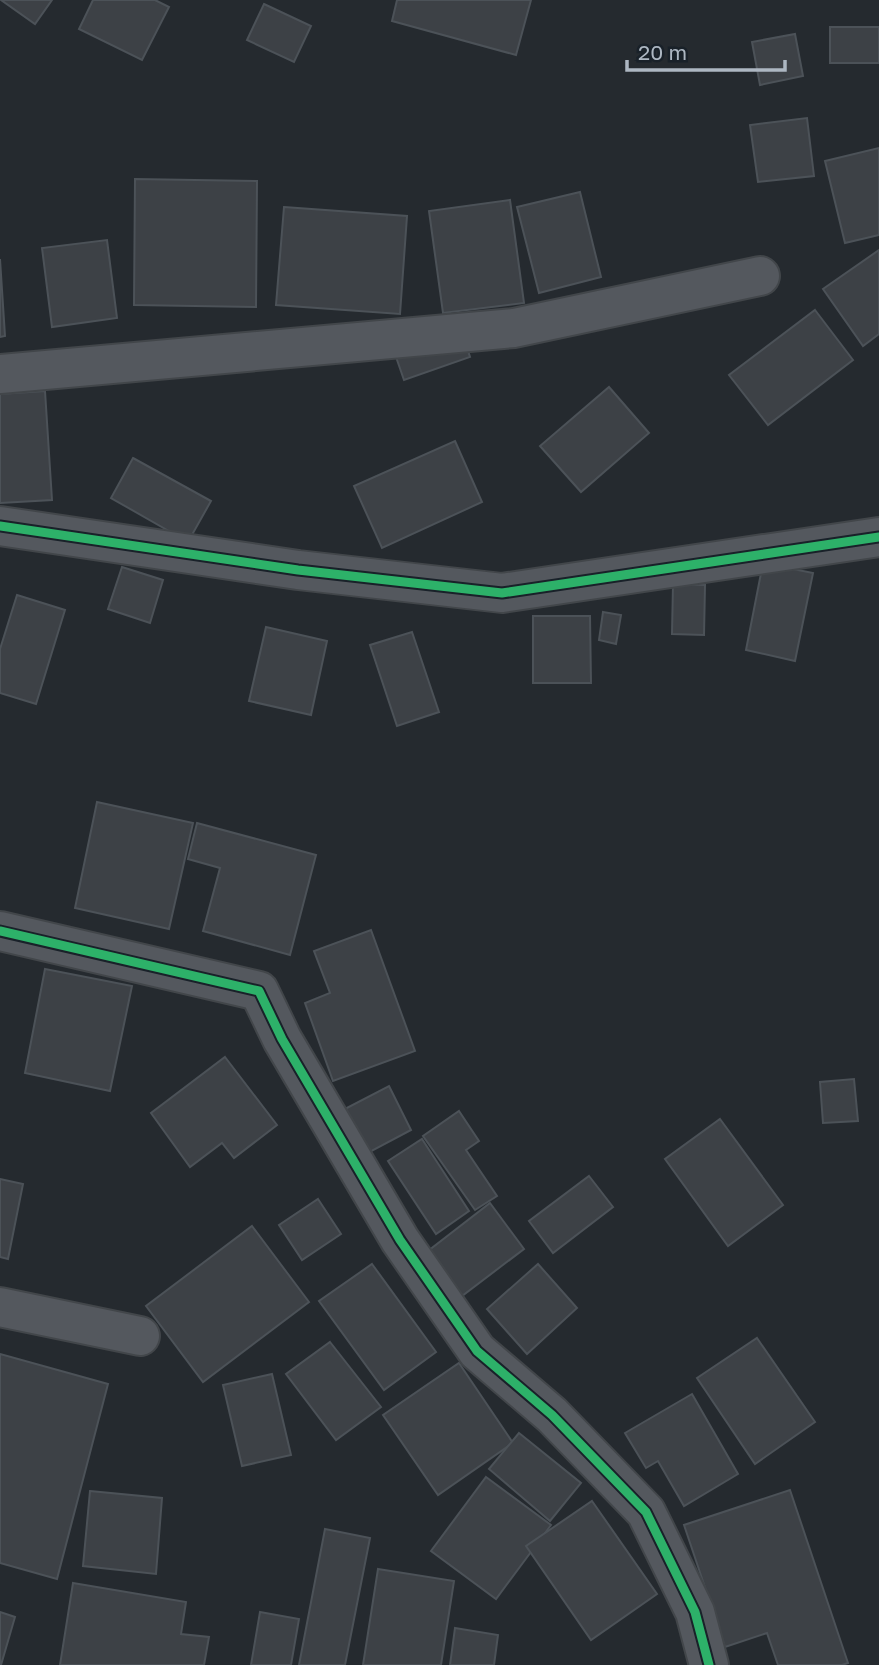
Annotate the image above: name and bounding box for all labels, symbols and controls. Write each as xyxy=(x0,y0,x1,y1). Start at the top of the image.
scale bar xyxy=(627,28,784,72)
text: 20 m xyxy=(638,39,687,65)

